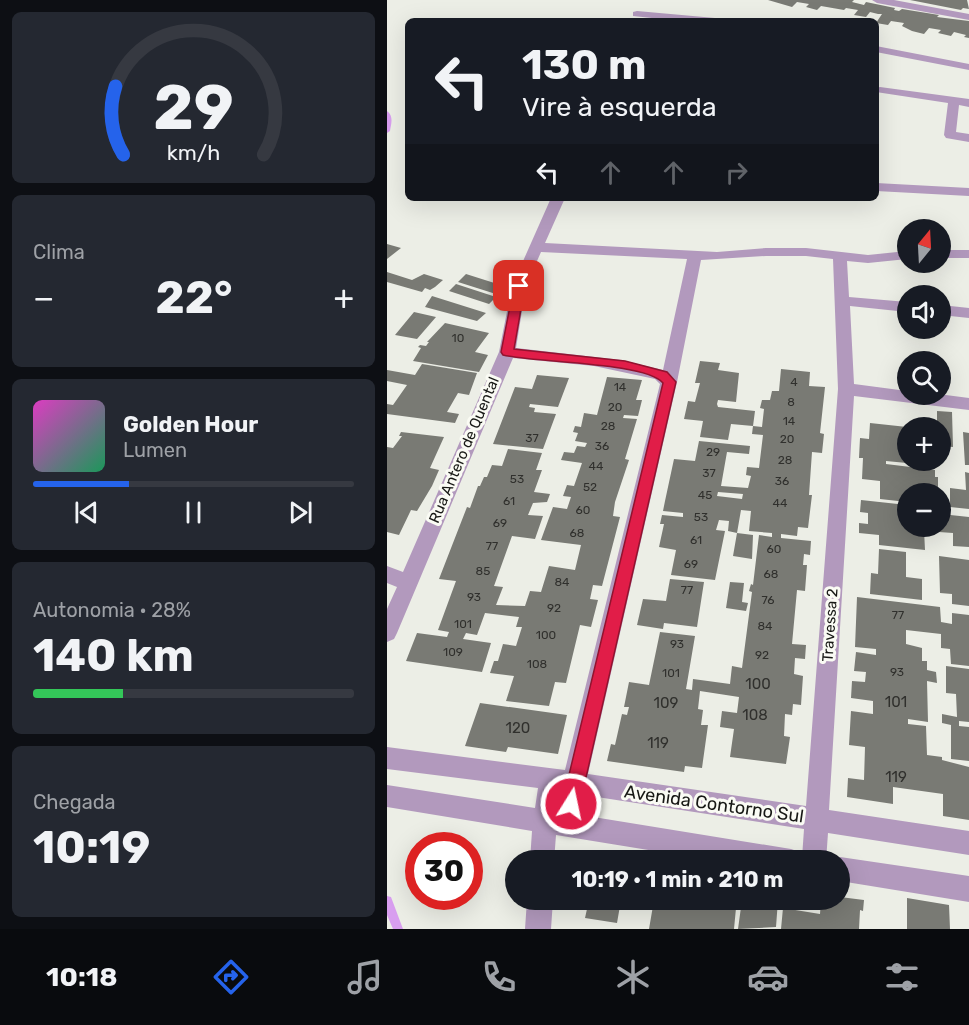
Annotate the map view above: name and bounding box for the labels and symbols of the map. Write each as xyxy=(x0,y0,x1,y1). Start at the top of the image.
north arrow xyxy=(897,219,951,273)
pin xyxy=(493,260,544,311)
house number: 10 xyxy=(452,331,464,345)
street label: Rua Antero de Quental xyxy=(425,374,503,526)
house number: 4 xyxy=(790,375,798,389)
house number: 14 xyxy=(614,380,627,394)
house number: 8 xyxy=(787,395,795,409)
house number: 20 xyxy=(608,400,622,414)
house number: 14 xyxy=(783,414,796,428)
house number: 28 xyxy=(601,419,615,433)
house number: 37 xyxy=(525,431,539,445)
house number: 20 xyxy=(780,432,794,446)
house number: 36 xyxy=(595,439,609,453)
house number: 29 xyxy=(706,445,720,459)
house number: 28 xyxy=(778,453,792,467)
house number: 44 xyxy=(589,459,604,473)
house number: 37 xyxy=(702,466,716,480)
house number: 53 xyxy=(510,472,524,486)
house number: 36 xyxy=(775,474,789,488)
house number: 52 xyxy=(583,480,597,494)
house number: 45 xyxy=(698,488,712,502)
house number: 61 xyxy=(503,494,515,508)
house number: 44 xyxy=(773,496,788,510)
house number: 60 xyxy=(576,503,590,517)
house number: 53 xyxy=(694,510,708,524)
house number: 69 xyxy=(493,516,507,530)
house number: 68 xyxy=(570,526,584,540)
house number: 61 xyxy=(690,533,702,547)
house number: 77 xyxy=(486,539,498,553)
house number: 60 xyxy=(767,542,781,556)
house number: 69 xyxy=(684,557,698,571)
house number: 85 xyxy=(476,564,490,578)
house number: 68 xyxy=(764,567,778,581)
house number: 84 xyxy=(554,575,570,589)
house number: 77 xyxy=(681,583,693,597)
street label: Travessa 2 xyxy=(818,587,842,662)
house number: 93 xyxy=(467,590,481,604)
house number: 76 xyxy=(761,593,775,607)
house number: 92 xyxy=(547,601,561,615)
house number: 77 xyxy=(892,608,904,622)
house number: 101 xyxy=(454,617,472,631)
house number: 84 xyxy=(757,619,773,633)
house number: 100 xyxy=(536,628,556,642)
house number: 93 xyxy=(670,637,684,651)
house number: 109 xyxy=(443,645,463,659)
house number: 92 xyxy=(755,648,769,662)
house number: 108 xyxy=(527,657,547,671)
house number: 93 xyxy=(890,665,904,679)
house number: 101 xyxy=(662,666,680,680)
house number: 100 xyxy=(745,675,771,693)
house number: 101 xyxy=(885,693,907,711)
house number: 109 xyxy=(654,694,679,712)
house number: 108 xyxy=(742,706,768,724)
house number: 120 xyxy=(506,719,530,737)
house number: 119 xyxy=(647,734,669,752)
house number: 119 xyxy=(885,768,907,786)
position arrow xyxy=(539,772,603,836)
street label: Avenida Contorno Sul xyxy=(623,781,805,827)
speed limit sign: 30 xyxy=(405,832,483,910)

